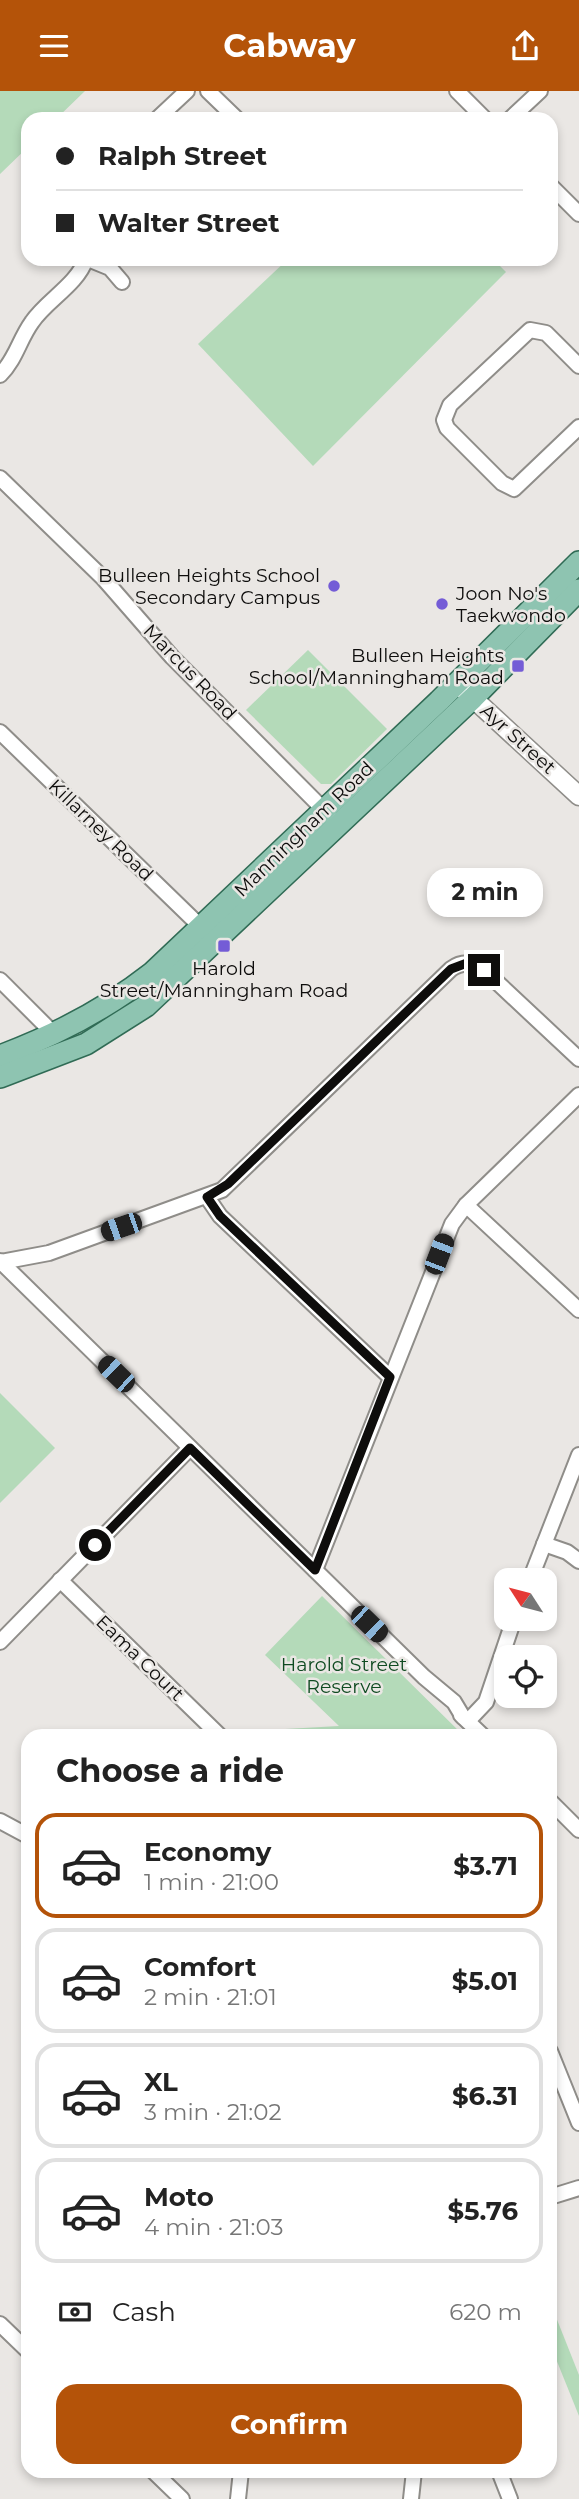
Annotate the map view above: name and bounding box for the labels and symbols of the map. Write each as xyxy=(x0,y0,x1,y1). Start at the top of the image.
place label: Bulleen Heights School Secondary Campus xyxy=(98,564,320,609)
marker: Bulleen Heights School Secondary Campus xyxy=(326,578,342,594)
place label: Joon No's Taekwondo xyxy=(455,582,566,627)
marker: Joon No's Taekwondo xyxy=(434,596,450,612)
street label: Marcus Road xyxy=(139,619,241,725)
place label: Bulleen Heights School/Manningham Road xyxy=(249,644,504,689)
marker: Bulleen Heights School/Manningham Road xyxy=(510,658,526,674)
street label: Ayr Street xyxy=(476,699,561,779)
street label: Manningham Road xyxy=(230,757,378,901)
street label: Killarney Road xyxy=(44,774,158,886)
callout: 2 min xyxy=(426,869,542,917)
marker: Harold Street/Manningham Road xyxy=(216,938,232,954)
route end xyxy=(468,954,500,986)
place label: Harold Street/Manningham Road xyxy=(100,957,348,1002)
car xyxy=(98,1210,145,1244)
car xyxy=(422,1231,457,1277)
car xyxy=(94,1352,139,1396)
route start xyxy=(79,1529,111,1561)
north arrow xyxy=(494,1568,556,1631)
car xyxy=(347,1602,392,1646)
street label: Eama Court xyxy=(91,1610,189,1706)
park label: Harold Street Reserve xyxy=(281,1653,407,1698)

